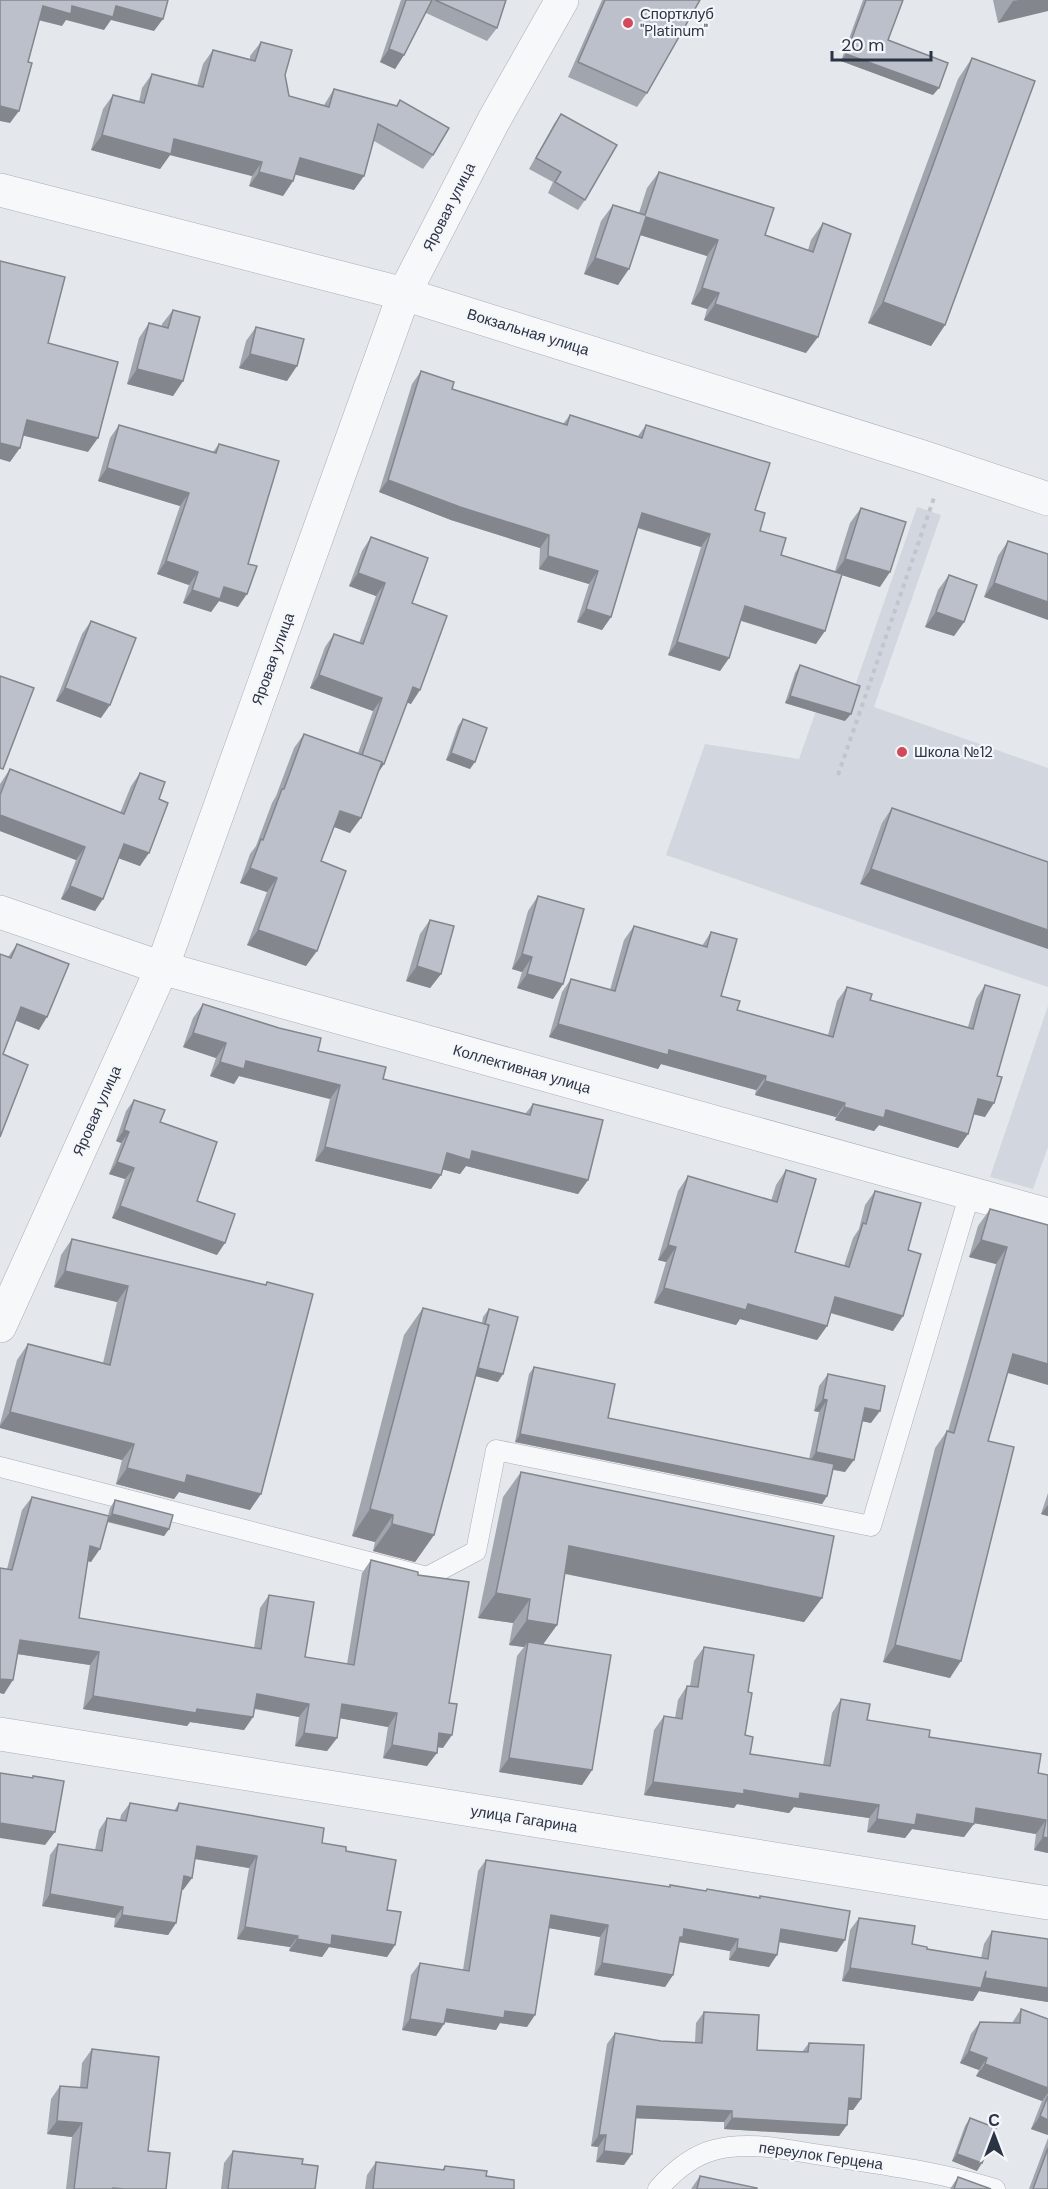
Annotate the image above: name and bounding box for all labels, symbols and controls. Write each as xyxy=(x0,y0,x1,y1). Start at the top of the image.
place label: Спортклуб "Platinum" xyxy=(640,4,714,41)
marker: Спортклуб "Platinum" xyxy=(621,16,635,30)
scale bar xyxy=(832,24,931,62)
text: 20 m xyxy=(841,33,884,57)
street label: Яровая улица xyxy=(418,159,480,255)
street label: Вокзальная улица xyxy=(464,304,592,360)
street label: Яровая улица xyxy=(247,609,299,708)
place label: Школа №12 xyxy=(914,742,993,762)
marker: Школа №12 xyxy=(895,745,909,759)
street label: Коллективная улица xyxy=(451,1040,594,1098)
street label: Яровая улица xyxy=(68,1062,126,1159)
street label: улица Гагарина xyxy=(469,1801,579,1837)
north arrow xyxy=(964,2105,1024,2165)
text: С xyxy=(988,2110,1000,2131)
street label: переулок Герцена xyxy=(758,2137,885,2175)

